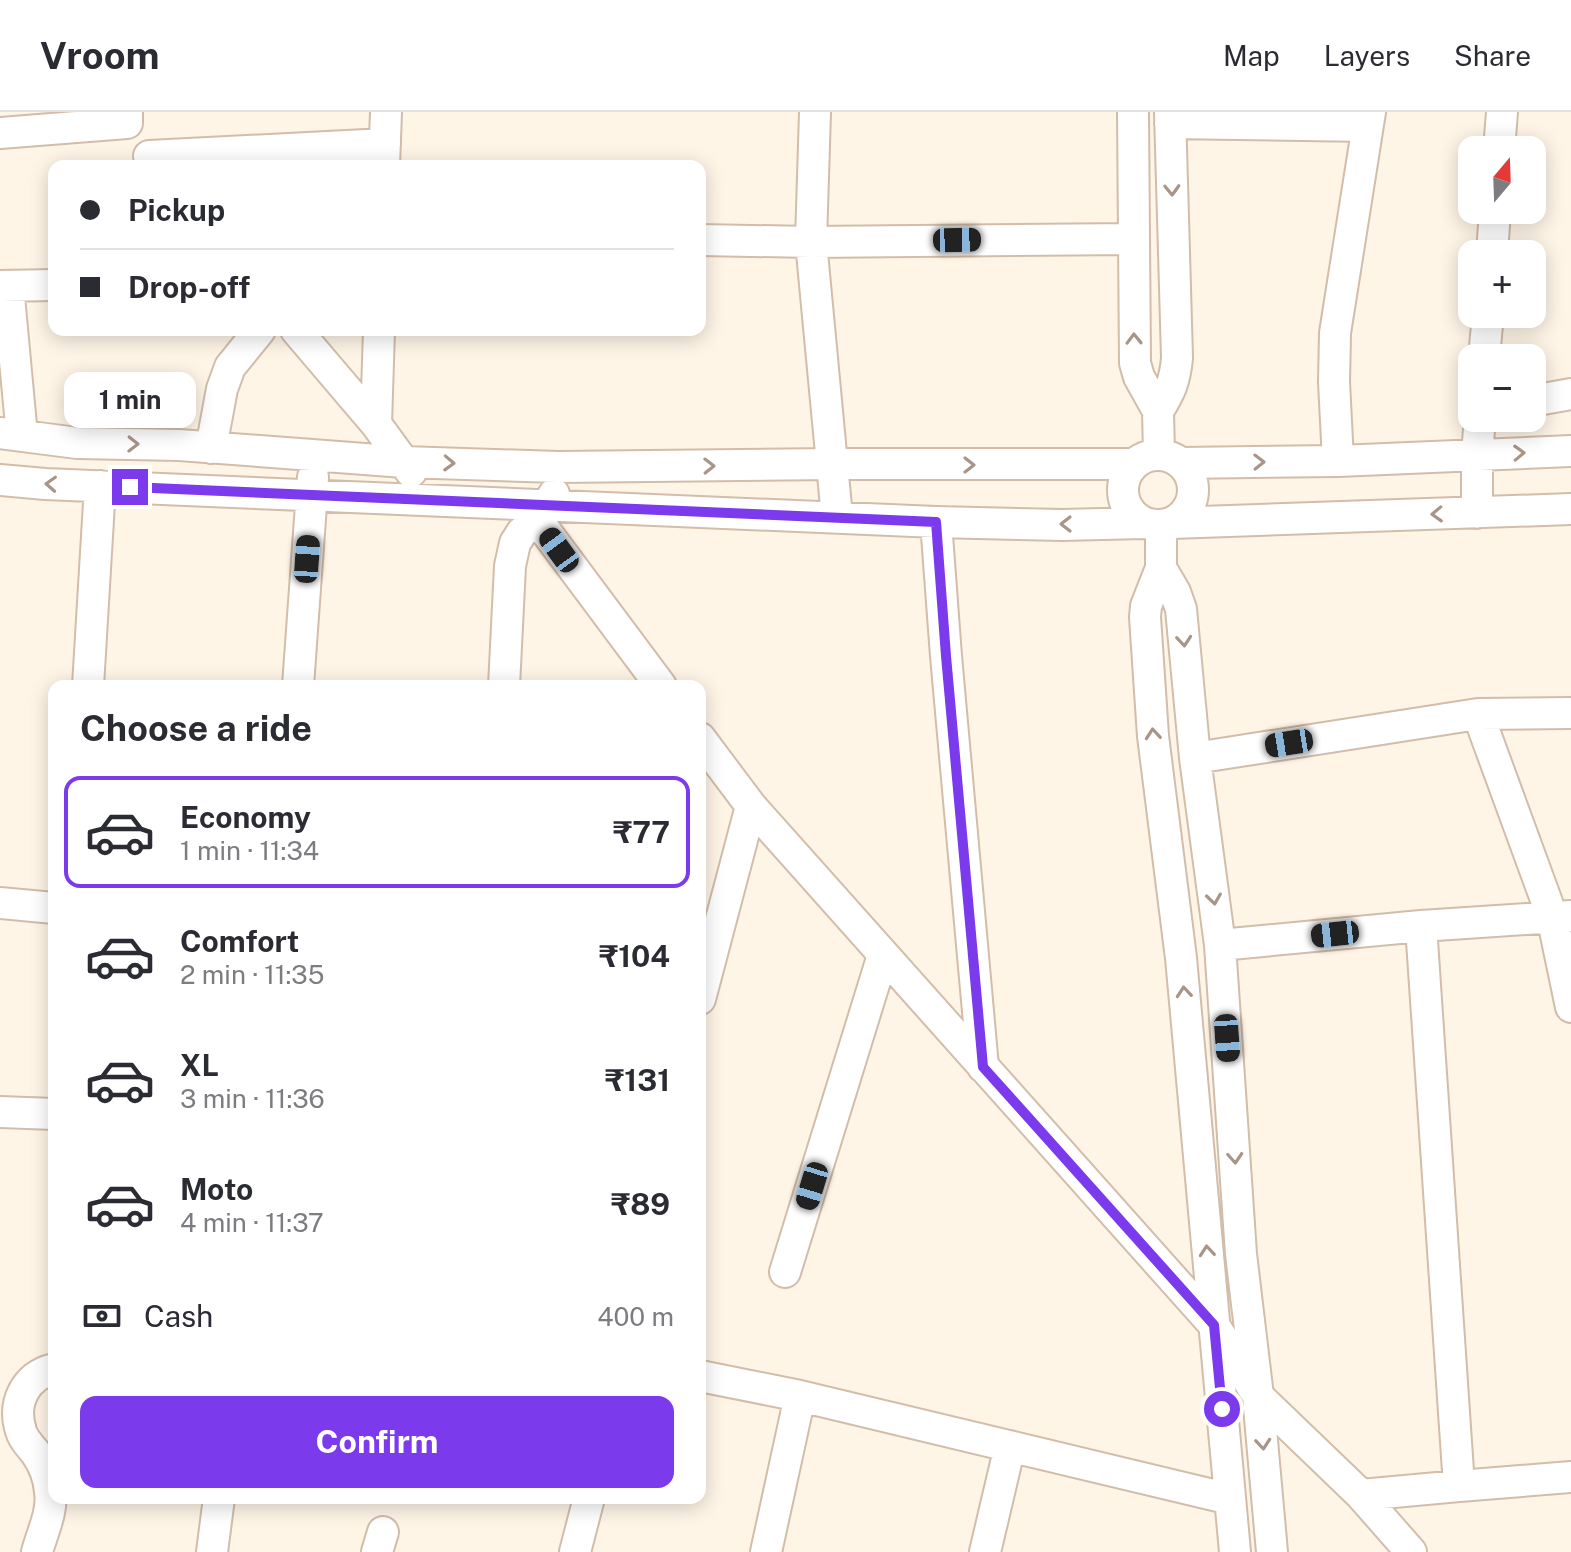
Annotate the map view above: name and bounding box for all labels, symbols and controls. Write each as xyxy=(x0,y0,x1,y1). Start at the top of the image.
text: Vroom xyxy=(40,33,160,78)
text: Map xyxy=(1223,39,1280,72)
text: Layers xyxy=(1324,39,1410,72)
text: Share xyxy=(1454,39,1531,72)
north arrow xyxy=(1458,136,1546,224)
map controls xyxy=(1458,136,1546,432)
one-way arrow xyxy=(1164,184,1181,197)
text: Pickup xyxy=(128,192,225,228)
car xyxy=(933,228,981,252)
button: + xyxy=(1458,240,1546,328)
text: Drop-off xyxy=(128,269,250,305)
one-way arrow xyxy=(1125,332,1142,345)
button: − xyxy=(1458,344,1546,432)
callout: 1 min xyxy=(64,371,196,427)
text: 1 min xyxy=(99,384,161,415)
one-way arrow xyxy=(127,435,140,453)
one-way arrow xyxy=(1513,444,1526,461)
one-way arrow xyxy=(1253,453,1266,471)
one-way arrow xyxy=(443,455,456,472)
one-way arrow xyxy=(963,456,976,474)
one-way arrow xyxy=(703,457,716,474)
route end xyxy=(112,469,148,505)
one-way arrow xyxy=(44,476,57,493)
one-way arrow xyxy=(1430,506,1443,523)
one-way arrow xyxy=(1059,515,1072,533)
car xyxy=(535,524,583,576)
car xyxy=(293,534,321,584)
one-way arrow xyxy=(1175,634,1192,647)
text: Choose a ride xyxy=(80,707,312,749)
one-way arrow xyxy=(1145,727,1162,740)
car xyxy=(1263,727,1315,759)
icon: car xyxy=(84,796,156,868)
text: Economy xyxy=(180,799,311,835)
text: ₹77 xyxy=(613,814,670,850)
text: 1 min · 11:34 xyxy=(180,835,319,866)
one-way arrow xyxy=(1205,892,1222,906)
icon: car xyxy=(84,920,156,992)
car xyxy=(1310,920,1360,948)
text: Comfort xyxy=(180,923,299,959)
text: ₹104 xyxy=(599,938,670,974)
text: 2 min · 11:35 xyxy=(180,959,324,990)
one-way arrow xyxy=(1176,985,1193,998)
car xyxy=(1213,1013,1241,1063)
icon: car xyxy=(84,1044,156,1116)
text: XL xyxy=(180,1047,219,1083)
text: ₹131 xyxy=(605,1062,670,1098)
text: 3 min · 11:36 xyxy=(180,1083,325,1114)
one-way arrow xyxy=(1226,1152,1243,1165)
car xyxy=(794,1160,830,1212)
icon: car xyxy=(84,1168,156,1240)
text: Moto xyxy=(180,1171,253,1207)
text: ₹89 xyxy=(611,1186,670,1222)
text: 4 min · 11:37 xyxy=(180,1207,324,1238)
one-way arrow xyxy=(1199,1244,1216,1257)
icon: cash xyxy=(80,1294,124,1338)
text: Cash xyxy=(144,1298,213,1334)
text: 400 m xyxy=(597,1301,674,1332)
route start xyxy=(1204,1391,1240,1427)
button: Confirm xyxy=(80,1396,674,1488)
one-way arrow xyxy=(1254,1438,1271,1451)

